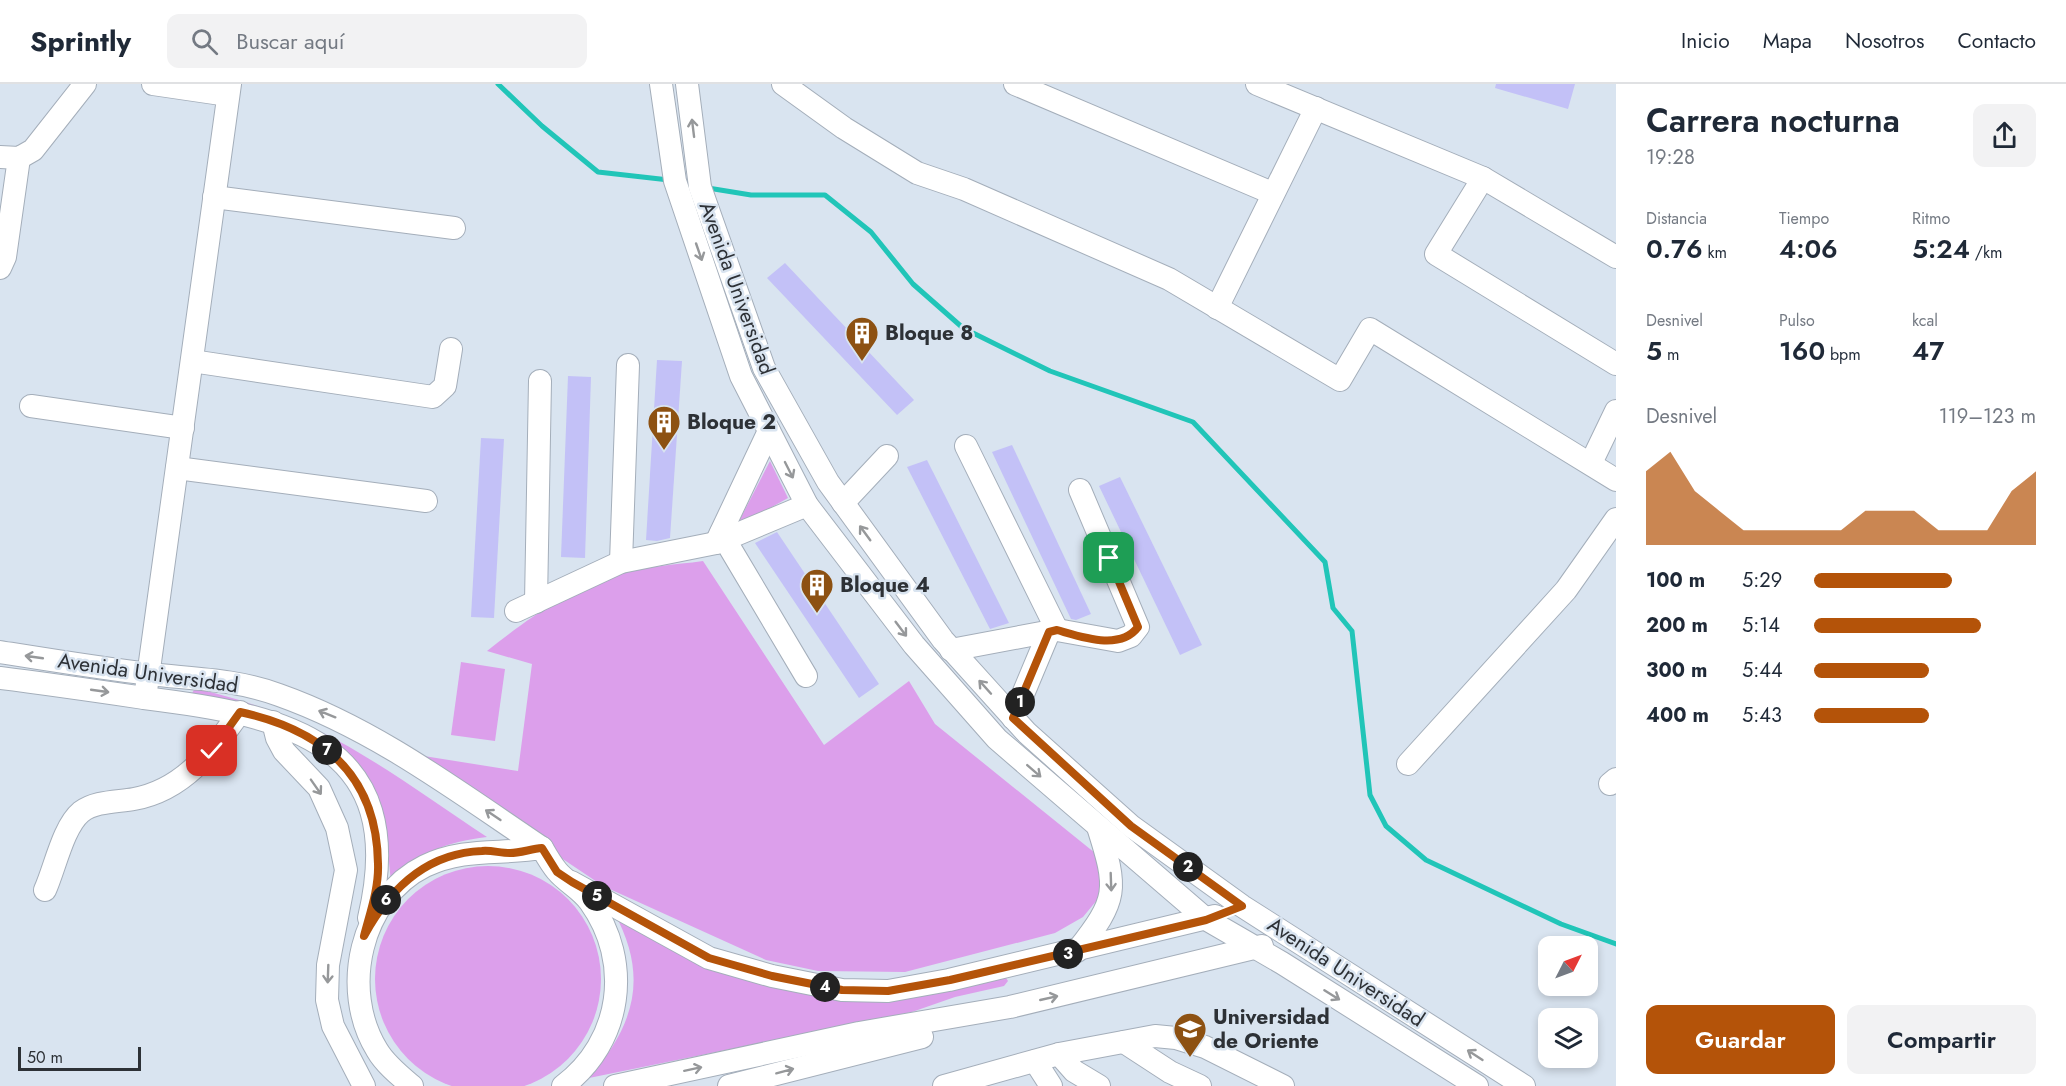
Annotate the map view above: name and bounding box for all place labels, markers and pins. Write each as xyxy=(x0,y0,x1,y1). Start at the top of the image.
building icon: Bloque 8 xyxy=(844,315,880,362)
place label: Bloque 8 xyxy=(885,318,974,348)
building icon: Bloque 2 xyxy=(646,404,682,451)
place label: Bloque 2 xyxy=(687,407,776,437)
pin xyxy=(1083,532,1134,583)
building icon: Bloque 4 xyxy=(799,567,835,614)
place label: Bloque 4 xyxy=(840,570,930,600)
pin: 1 xyxy=(1005,687,1035,717)
pin xyxy=(186,725,237,776)
pin: 7 xyxy=(312,735,342,765)
pin: 2 xyxy=(1173,852,1203,882)
pin: 5 xyxy=(582,881,612,911)
pin: 6 xyxy=(371,885,401,915)
pin: 3 xyxy=(1053,939,1083,969)
pin: 4 xyxy=(810,972,840,1002)
place label: Universidad de Oriente xyxy=(1213,1002,1330,1056)
school or university icon: Universidad de Oriente xyxy=(1172,1011,1208,1058)

